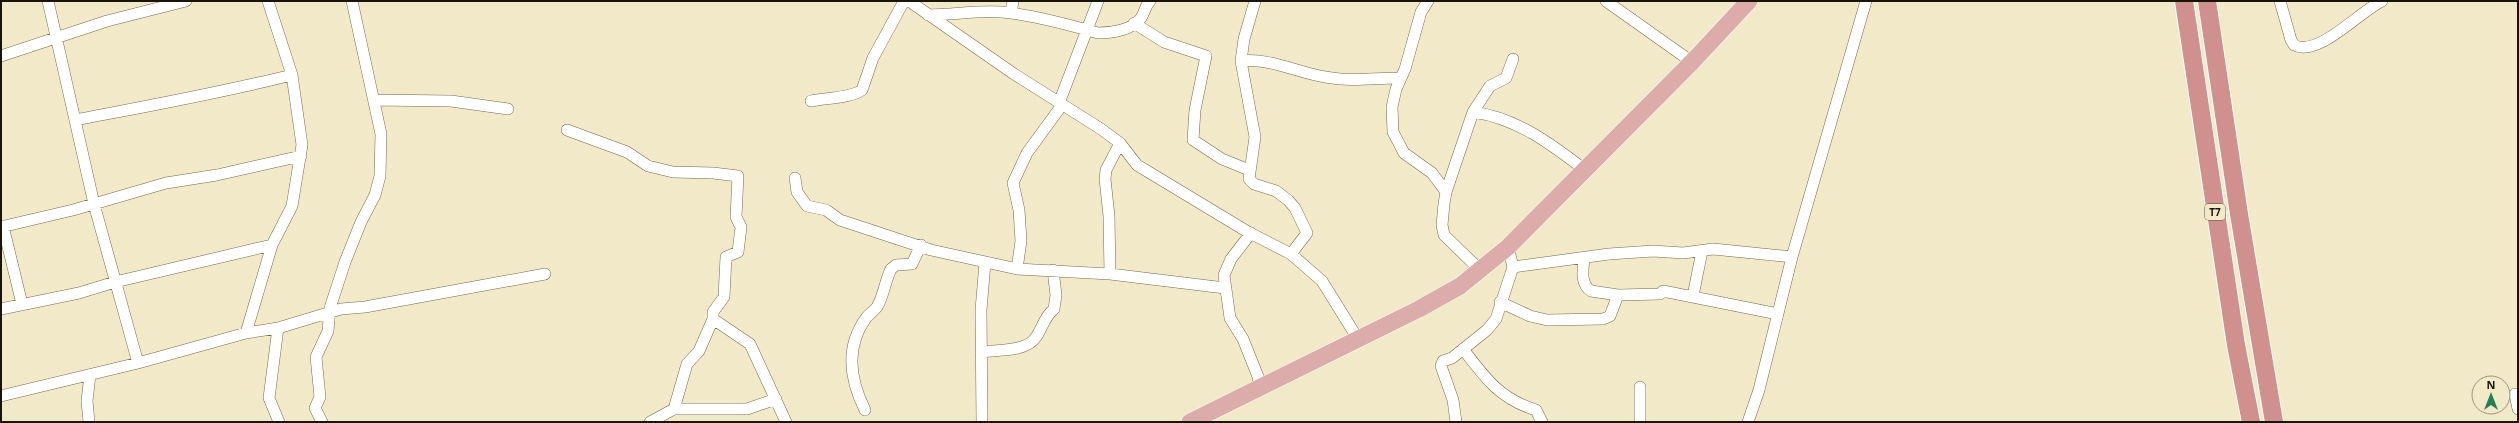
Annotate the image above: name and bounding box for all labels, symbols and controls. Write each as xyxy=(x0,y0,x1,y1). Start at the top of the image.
road number: T7 xyxy=(2205,204,2225,220)
north arrow xyxy=(2471,375,2511,415)
text: N xyxy=(2487,377,2495,392)

